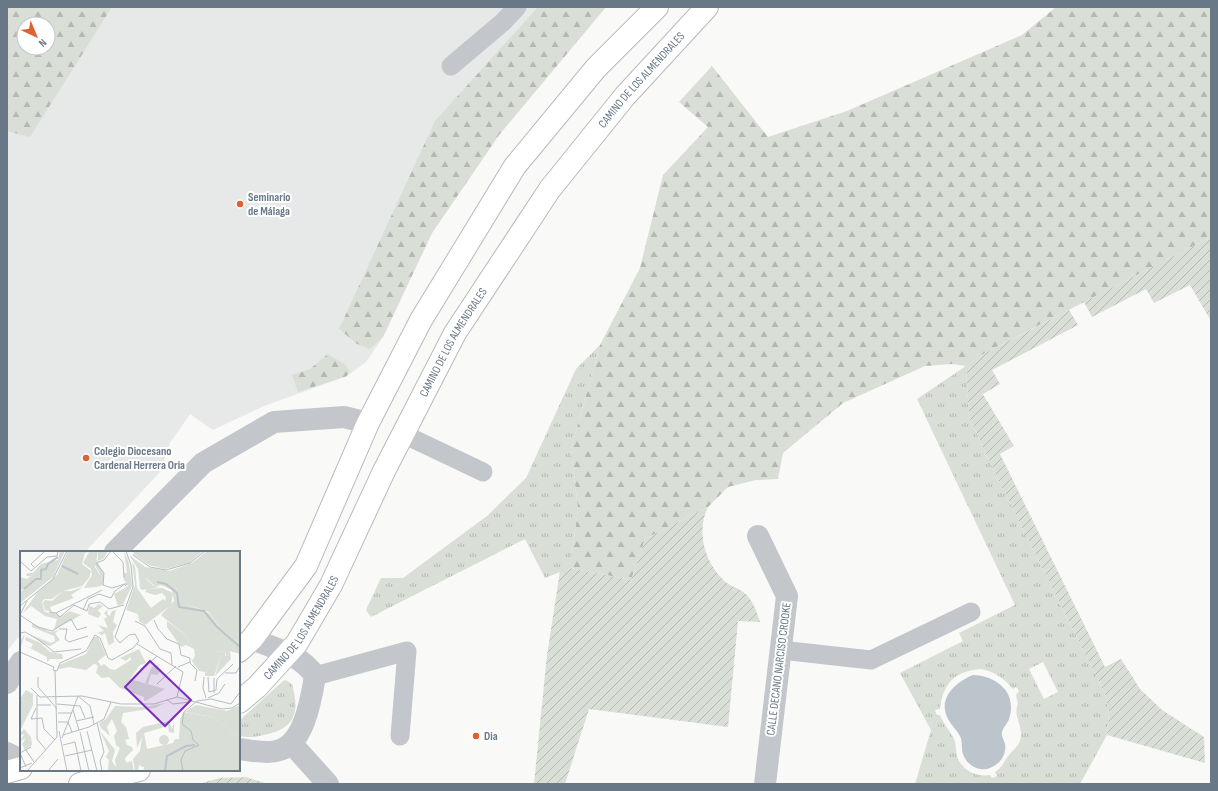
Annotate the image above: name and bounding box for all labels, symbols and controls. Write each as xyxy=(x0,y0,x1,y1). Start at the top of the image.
north arrow xyxy=(16,16,56,56)
street label: CAMINO DE LOS ALMENDRALES xyxy=(595,29,688,131)
text: N xyxy=(36,36,49,50)
place label: Seminario de Málaga xyxy=(248,190,291,219)
marker: Seminario de Málaga xyxy=(235,199,245,209)
street label: CAMINO DE LOS ALMENDRALES xyxy=(416,285,490,399)
place label: Colegio Diocesano Cardenal Herrera Oria xyxy=(94,444,185,473)
marker: Colegio Diocesano Cardenal Herrera Oria xyxy=(81,453,91,463)
inset map xyxy=(20,551,240,771)
street label: CAMINO DE LOS ALMENDRALES xyxy=(260,573,342,683)
street label: CALLE DECANO NARCISO CROOKE xyxy=(763,602,795,736)
place label: Dia xyxy=(484,729,498,744)
marker: Dia xyxy=(471,731,481,741)

